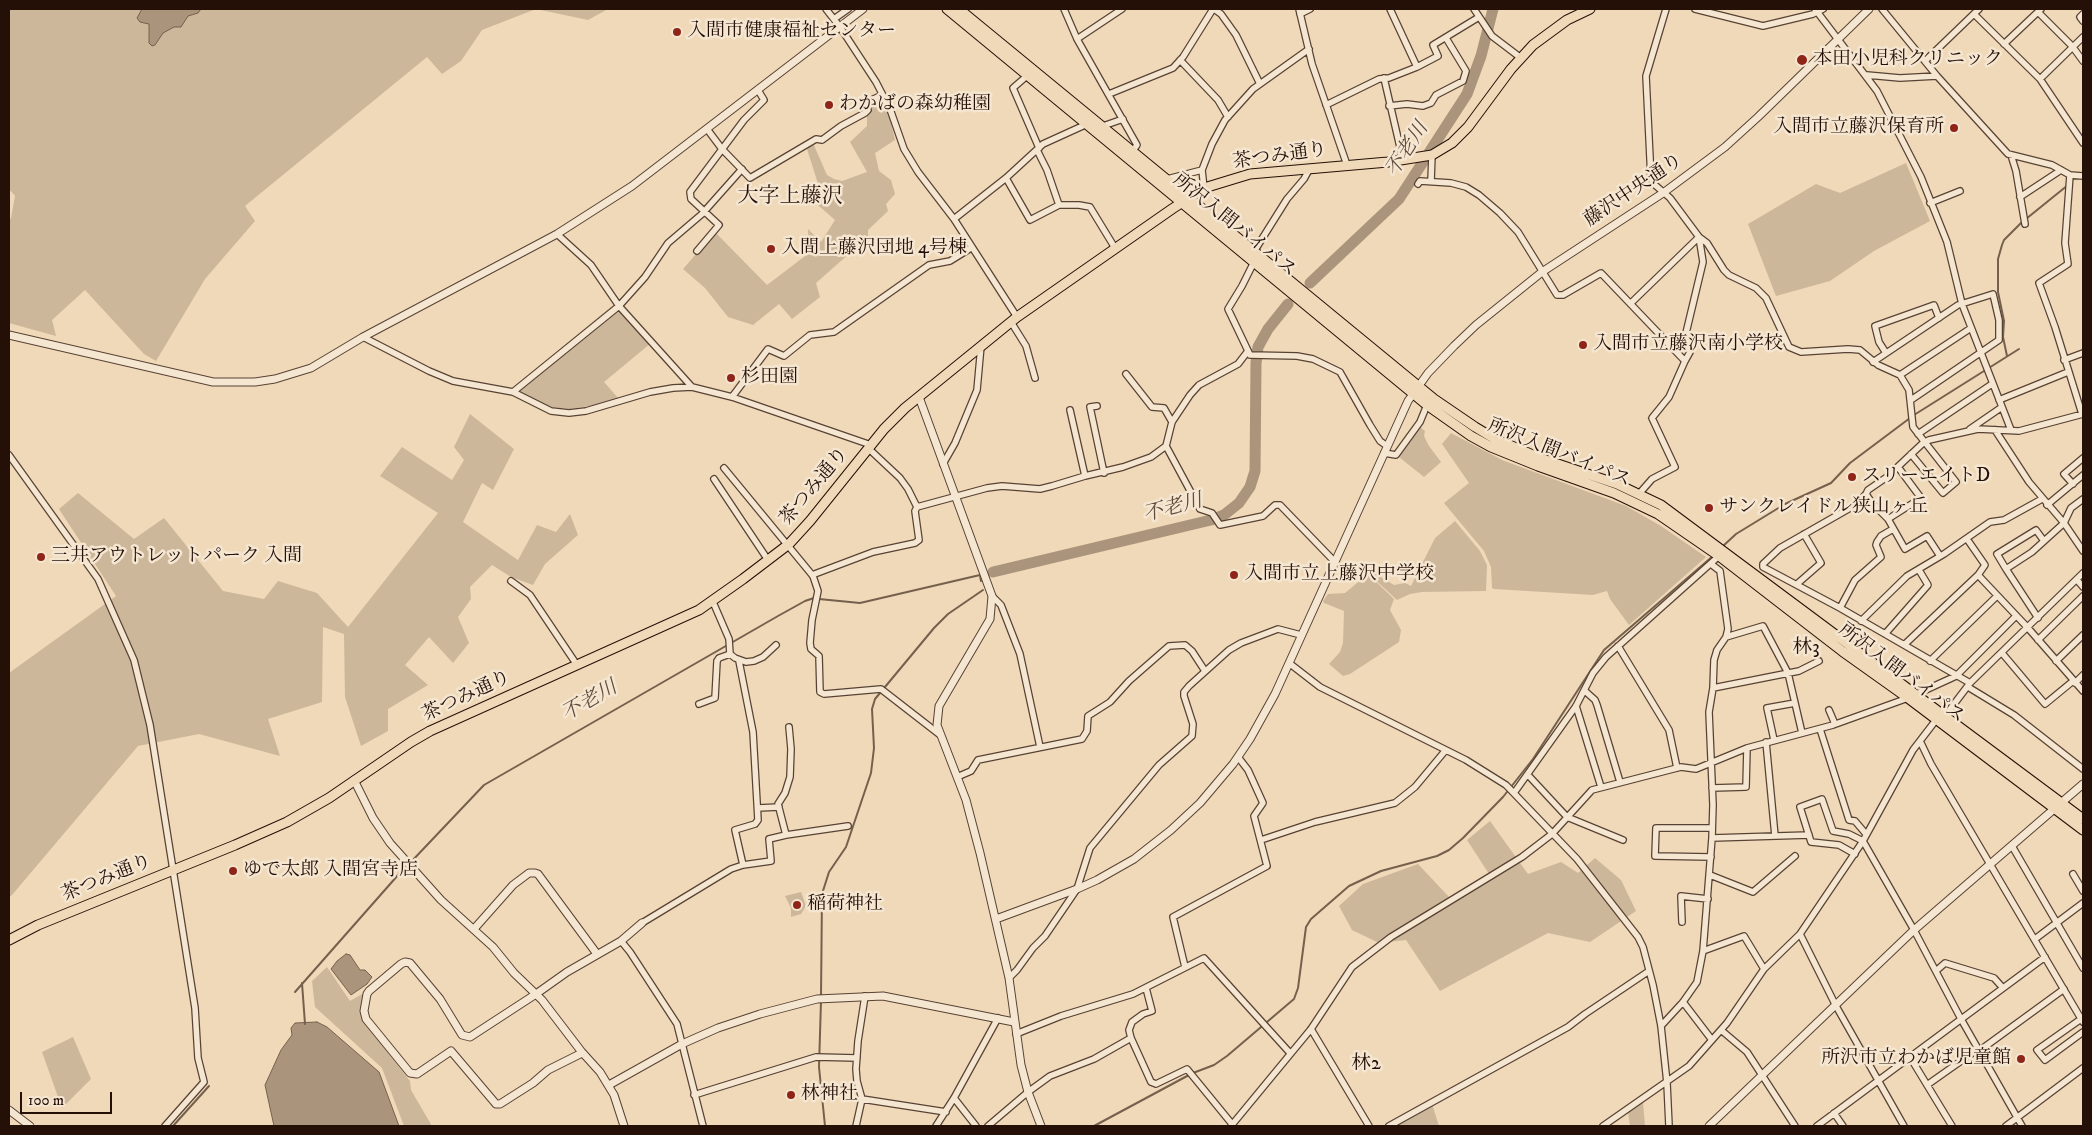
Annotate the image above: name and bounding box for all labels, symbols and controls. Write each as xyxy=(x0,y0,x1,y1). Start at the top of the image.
place label: 入間市健康福祉センター xyxy=(687,21,896,43)
marker: 入間市健康福祉センター xyxy=(671,26,683,38)
place label: 本田小児科クリニック xyxy=(1813,49,2003,71)
marker: 本田小児科クリニック xyxy=(1795,53,1809,67)
place label: わかばの森幼稚園 xyxy=(839,94,991,116)
marker: わかばの森幼稚園 xyxy=(823,99,835,111)
place label: 入間市立藤沢保育所 xyxy=(1773,117,1944,139)
water label: 不老川 xyxy=(1382,118,1434,182)
marker: 入間市立藤沢保育所 xyxy=(1948,122,1960,134)
street label: 茶つみ通り xyxy=(1231,139,1329,175)
street label: 藤沢中央通り xyxy=(1580,150,1688,232)
street label: 所沢入間バイパス xyxy=(1168,169,1300,283)
district label: 大字上藤沢 xyxy=(738,185,842,211)
place label: 入間上藤沢団地 4号棟 xyxy=(781,238,967,260)
marker: 入間上藤沢団地 4号棟 xyxy=(765,243,777,255)
place label: 入間市立藤沢南小学校 xyxy=(1593,334,1783,356)
marker: 入間市立藤沢南小学校 xyxy=(1577,339,1589,351)
place label: 杉田園 xyxy=(741,367,798,389)
marker: 杉田園 xyxy=(725,372,737,384)
street label: 所沢入間バイパス xyxy=(1484,415,1634,493)
street label: 茶つみ通り xyxy=(776,443,854,531)
place label: スリーエイトD xyxy=(1862,466,1990,488)
marker: スリーエイトD xyxy=(1846,471,1858,483)
water label: 不老川 xyxy=(1141,490,1205,528)
place label: サンクレイドル狭山ヶ丘 xyxy=(1719,497,1928,519)
marker: サンクレイドル狭山ヶ丘 xyxy=(1703,502,1715,514)
place label: 三井アウトレットパーク 入間 xyxy=(51,546,302,568)
marker: 三井アウトレットパーク 入間 xyxy=(35,551,47,563)
place label: 入間市立上藤沢中学校 xyxy=(1244,564,1434,586)
marker: 入間市立上藤沢中学校 xyxy=(1228,569,1240,581)
street label: 所沢入間バイパス xyxy=(1833,619,1969,729)
district label: 林3 xyxy=(1792,637,1820,661)
street label: 茶つみ通り xyxy=(419,667,515,727)
water label: 不老川 xyxy=(558,677,622,727)
street label: 茶つみ通り xyxy=(59,851,155,907)
place label: ゆで太郎 入間宮寺店 xyxy=(243,860,418,882)
marker: ゆで太郎 入間宮寺店 xyxy=(227,865,239,877)
place label: 稲荷神社 xyxy=(807,894,883,916)
marker: 稲荷神社 xyxy=(791,899,803,911)
place label: 所沢市立わかば児童館 xyxy=(1821,1048,2011,1070)
district label: 林2 xyxy=(1351,1053,1381,1077)
marker: 所沢市立わかば児童館 xyxy=(2015,1053,2027,1065)
scale bar xyxy=(22,1082,115,1114)
place label: 林神社 xyxy=(801,1084,858,1106)
marker: 林神社 xyxy=(785,1089,797,1101)
text: 100 m xyxy=(28,1091,64,1110)

